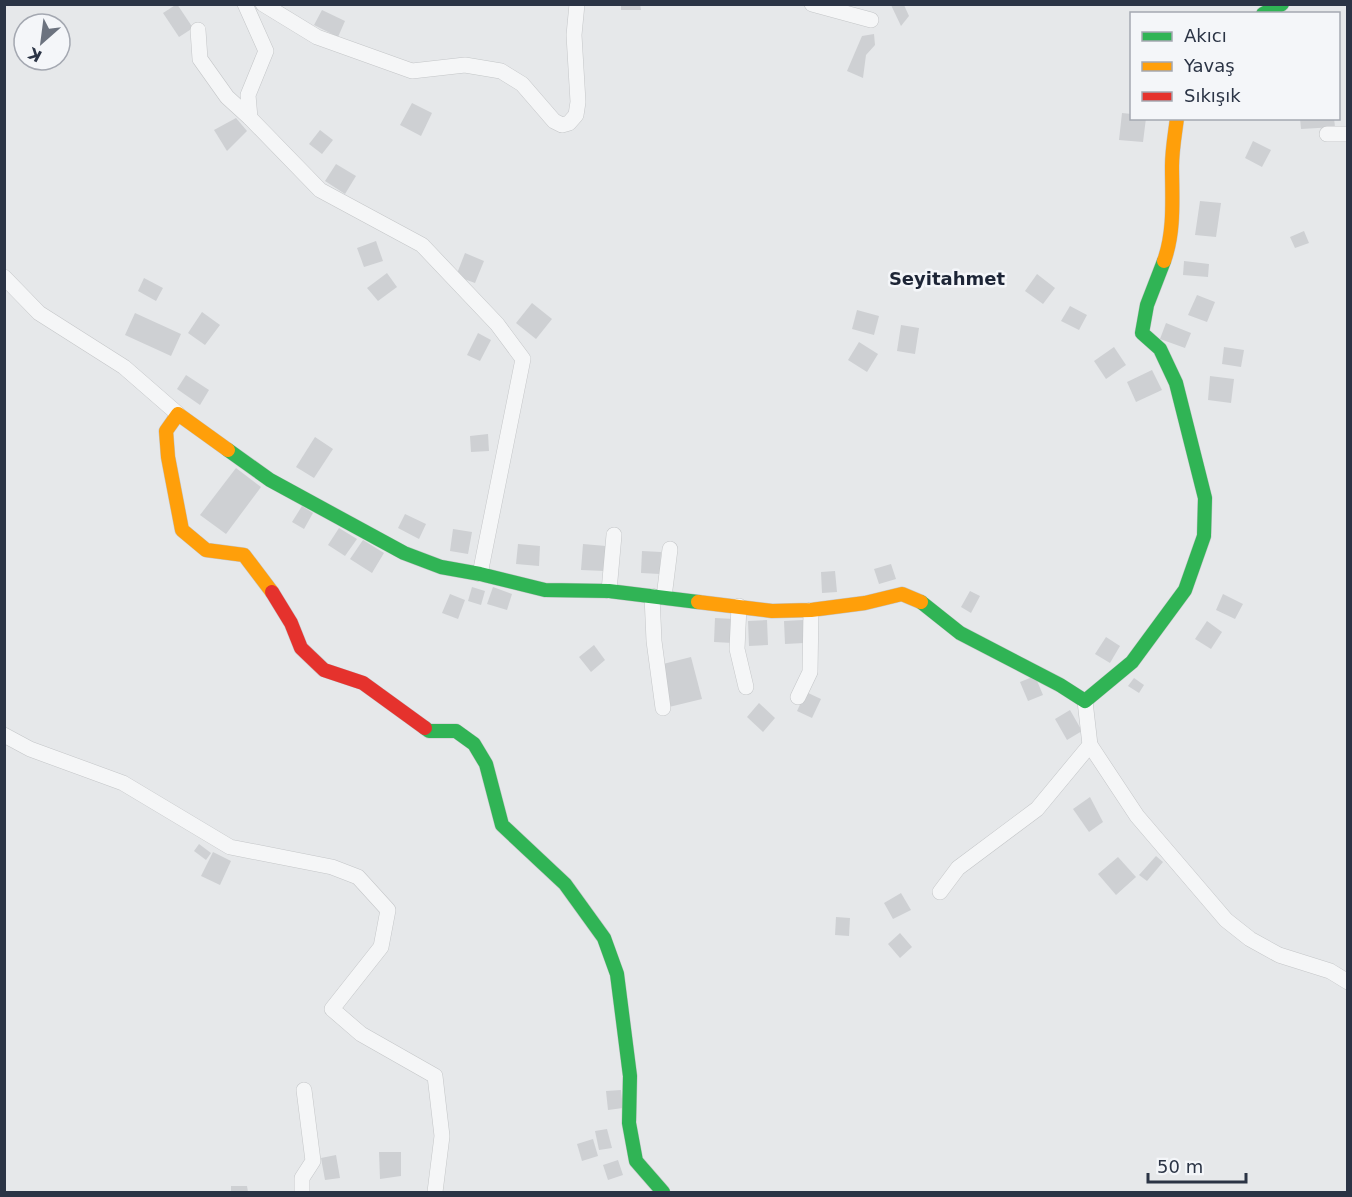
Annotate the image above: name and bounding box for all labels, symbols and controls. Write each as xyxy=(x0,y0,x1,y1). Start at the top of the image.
north arrow xyxy=(12,12,72,72)
legend xyxy=(1130,12,1340,120)
text: Akıcı xyxy=(1184,25,1227,46)
text: K xyxy=(25,43,45,66)
text: Yavaş xyxy=(1183,55,1235,76)
text: Sıkışık xyxy=(1184,85,1241,106)
district label: Seyitahmet xyxy=(889,268,1005,289)
scale bar xyxy=(1148,1146,1246,1184)
text: 50 m xyxy=(1157,1156,1203,1177)

